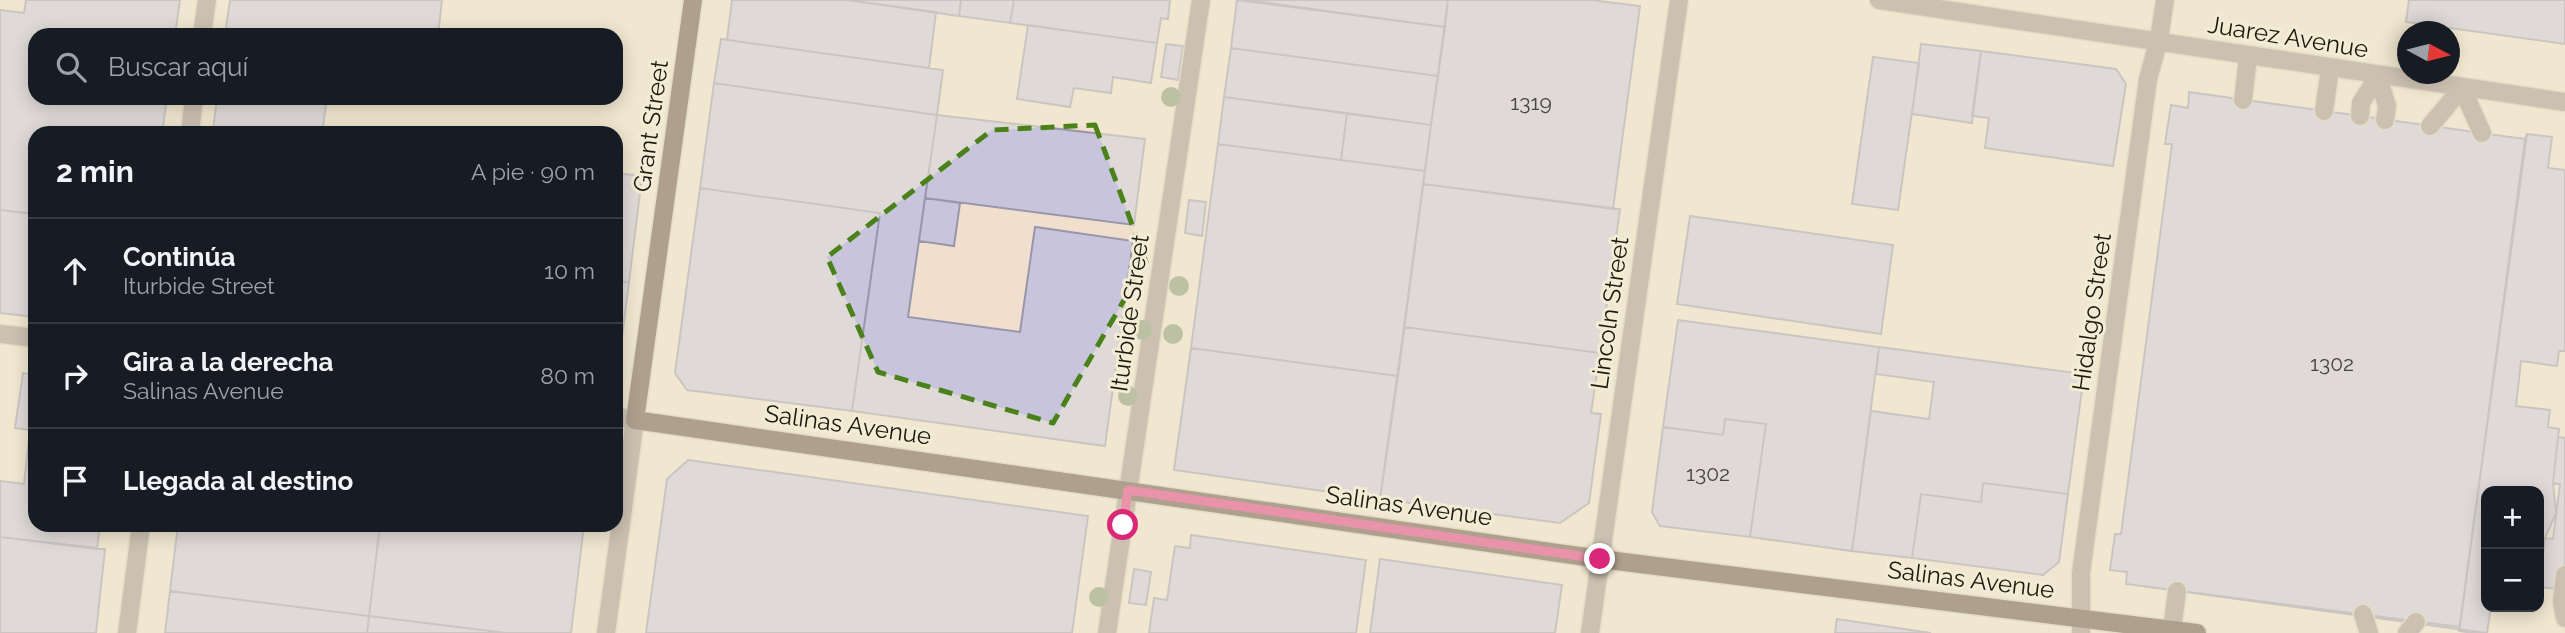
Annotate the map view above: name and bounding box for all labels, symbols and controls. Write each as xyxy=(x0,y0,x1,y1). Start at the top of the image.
street label: Juarez Avenue xyxy=(2206,10,2370,64)
north arrow xyxy=(2397,21,2460,84)
search box xyxy=(28,28,623,105)
icon: search xyxy=(52,48,90,86)
text: Buscar aquí xyxy=(108,52,248,82)
street label: Grant Street xyxy=(627,58,674,194)
house number: 1319 xyxy=(1510,90,1552,115)
text: 2 min xyxy=(56,154,134,189)
text: A pie · 90 m xyxy=(471,158,595,185)
street label: Hidalgo Street xyxy=(2066,231,2117,393)
street label: Iturbide Street xyxy=(1104,233,1155,393)
street label: Lincoln Street xyxy=(1584,235,1635,391)
text: Continúa xyxy=(123,242,235,272)
icon: ahead xyxy=(56,252,94,290)
text: 10 m xyxy=(544,257,595,284)
text: Iturbide Street xyxy=(123,272,275,299)
text: Gira a la derecha xyxy=(123,347,333,377)
house number: 1302 xyxy=(2310,351,2354,376)
icon: right xyxy=(56,357,94,395)
text: 80 m xyxy=(540,362,595,389)
text: Salinas Avenue xyxy=(123,377,284,404)
street label: Salinas Avenue xyxy=(763,398,933,451)
house number: 1302 xyxy=(1686,461,1730,486)
icon: arrive xyxy=(56,462,94,500)
text: Llegada al destino xyxy=(123,466,353,496)
street label: Salinas Avenue xyxy=(1324,479,1494,532)
map controls xyxy=(2481,486,2544,612)
button: + xyxy=(2481,486,2544,549)
route start xyxy=(1107,509,1138,540)
route end xyxy=(1584,543,1615,574)
button: − xyxy=(2481,549,2544,612)
street label: Salinas Avenue xyxy=(1886,555,2056,604)

